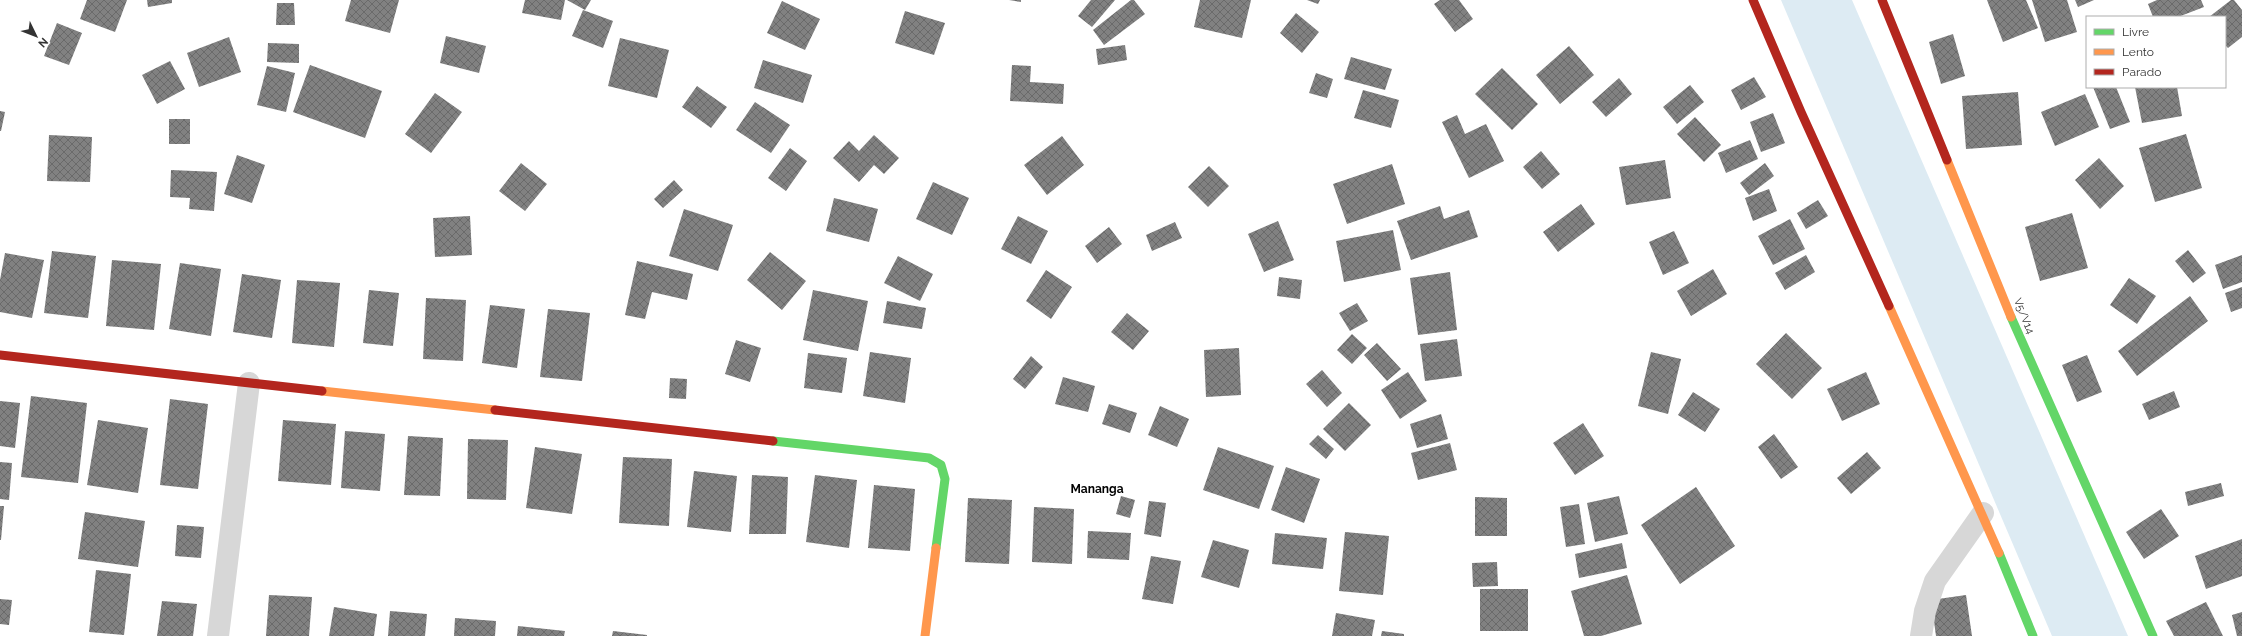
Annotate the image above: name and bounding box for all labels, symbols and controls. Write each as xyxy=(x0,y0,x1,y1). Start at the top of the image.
north arrow xyxy=(16,16,56,56)
legend xyxy=(2086,16,2226,88)
text: Livre xyxy=(2122,25,2149,39)
text: N xyxy=(35,35,51,50)
text: Lento xyxy=(2122,45,2154,59)
text: Parado xyxy=(2122,65,2161,79)
street label: V5/V14 xyxy=(2011,296,2037,336)
district label: Mananga xyxy=(1070,482,1124,496)

